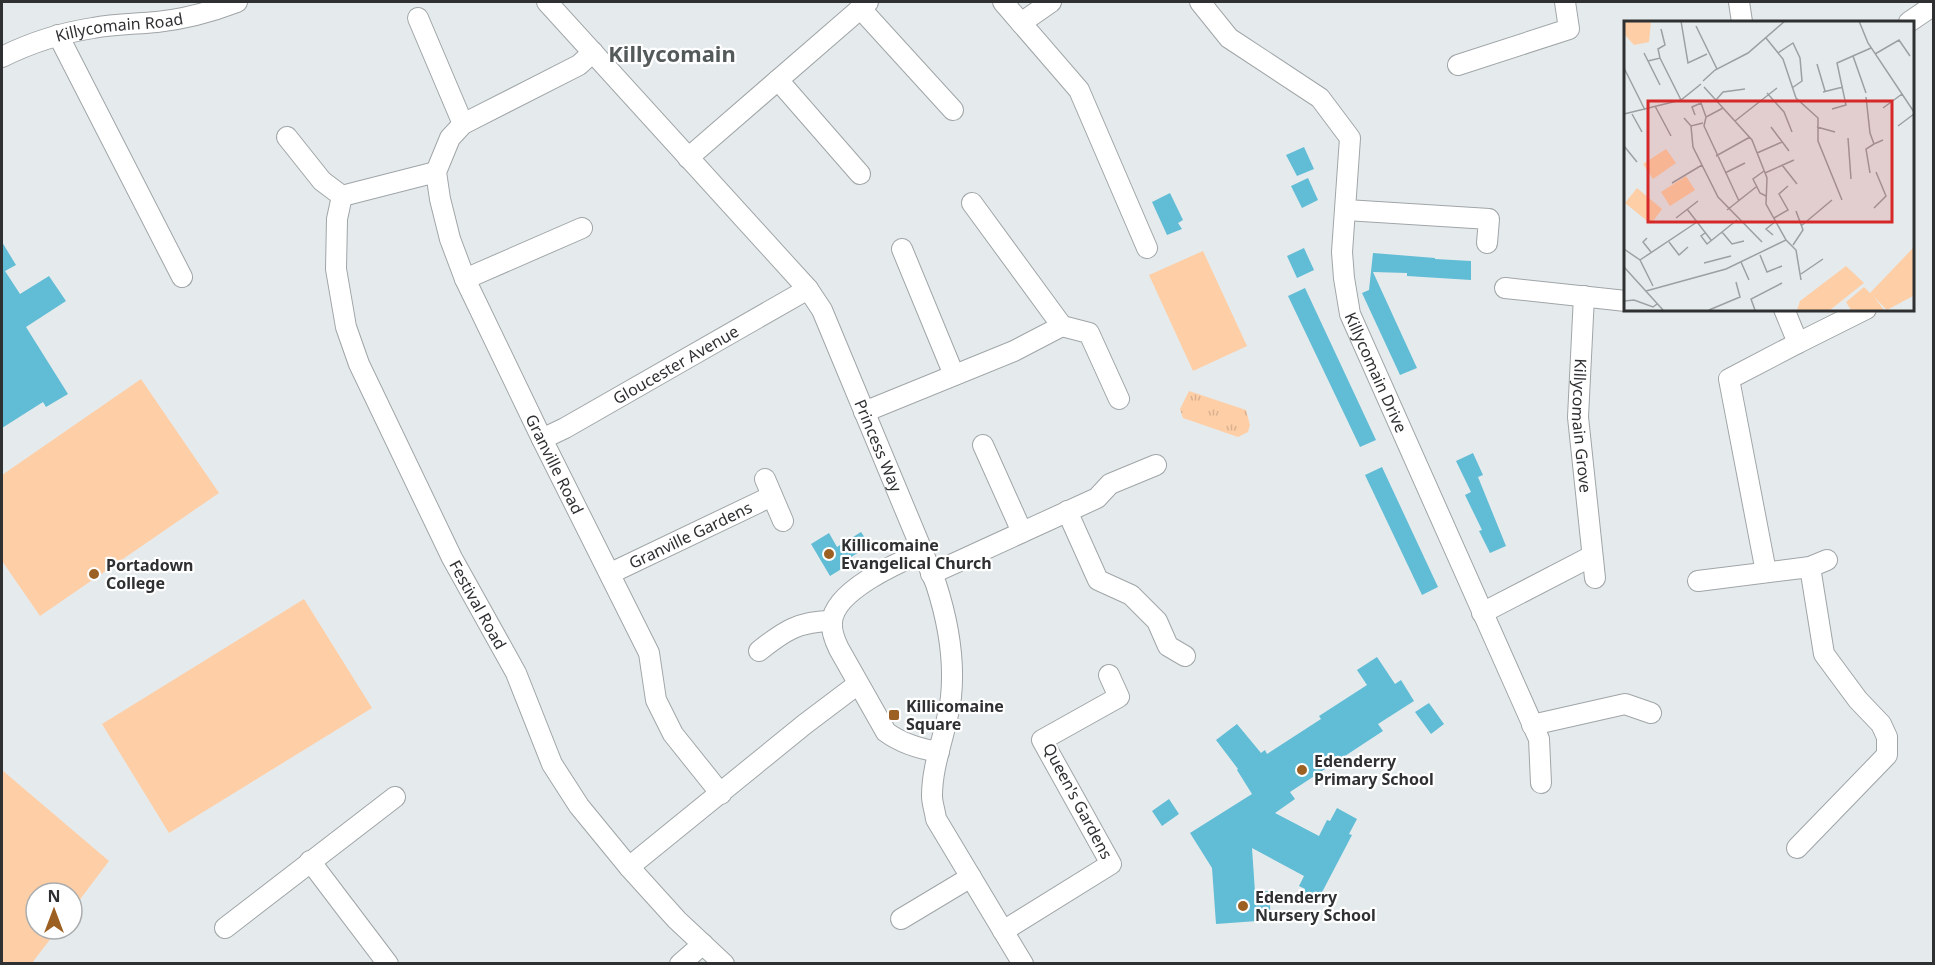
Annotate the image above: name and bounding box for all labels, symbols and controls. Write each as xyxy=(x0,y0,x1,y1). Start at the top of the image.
street label: Killycomain Road xyxy=(53,7,185,47)
inset map xyxy=(1624,21,1914,310)
district label: Killycomain xyxy=(608,38,736,68)
street label: Killycomain Drive xyxy=(1340,309,1412,436)
street label: Gloucester Avenue xyxy=(609,320,743,409)
street label: Killycomain Grove xyxy=(1567,358,1597,494)
street label: Princess Way xyxy=(849,396,908,496)
street label: Granville Road xyxy=(521,410,589,518)
street label: Granville Gardens xyxy=(625,496,756,574)
place label: Killicomaine Evangelical Church xyxy=(841,534,992,574)
marker: Killicomaine Evangelical Church xyxy=(822,547,836,561)
place label: Portadown College xyxy=(106,554,194,594)
street label: Festival Road xyxy=(444,556,512,653)
marker: Portadown College xyxy=(87,567,101,581)
place label: Killicomaine Square xyxy=(906,695,1004,735)
marker: Killicomaine Square xyxy=(887,708,901,722)
street label: Queen's Gardens xyxy=(1038,739,1118,863)
place label: Edenderry Primary School xyxy=(1314,750,1434,790)
marker: Edenderry Primary School xyxy=(1295,763,1309,777)
north arrow xyxy=(24,881,84,941)
text: N xyxy=(47,885,61,907)
place label: Edenderry Nursery School xyxy=(1255,886,1376,926)
marker: Edenderry Nursery School xyxy=(1236,899,1250,913)

